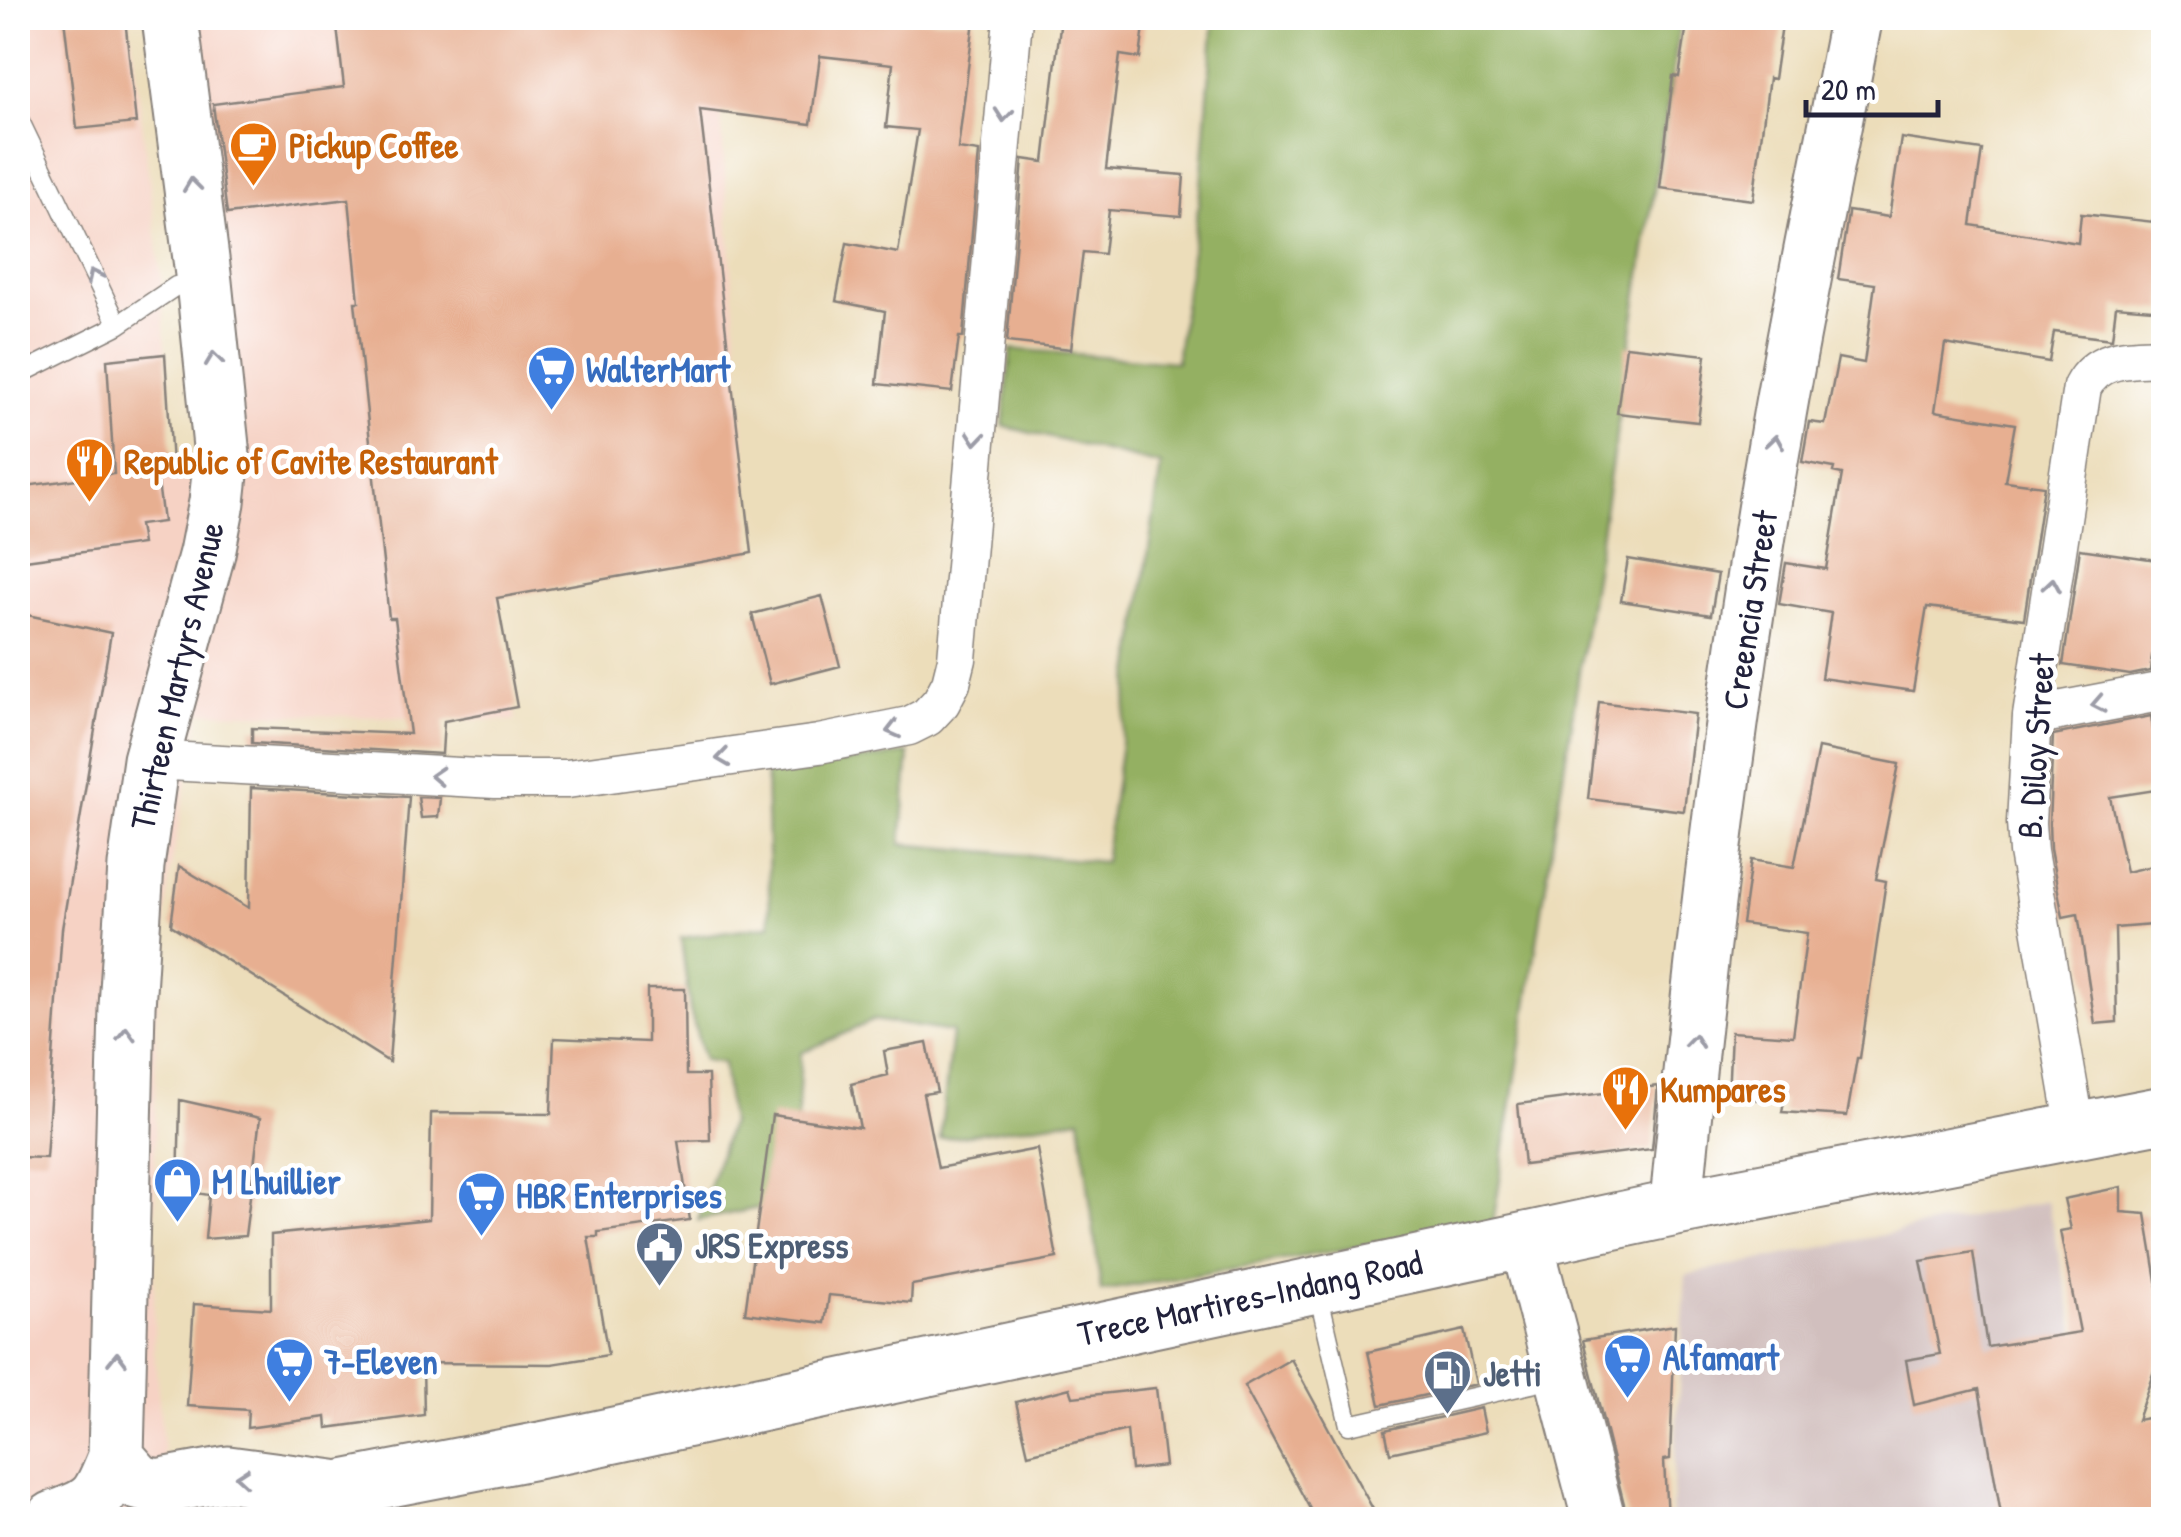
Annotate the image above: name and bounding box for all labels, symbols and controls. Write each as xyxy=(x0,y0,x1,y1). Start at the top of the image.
scale bar xyxy=(1806,55,1938,117)
text: 20 m xyxy=(1821,69,1876,109)
one-way arrow xyxy=(994,107,1016,123)
cafe icon: Pickup Coffee xyxy=(228,120,280,188)
place label: Pickup Coffee xyxy=(289,122,458,170)
one-way arrow xyxy=(182,176,203,192)
one-way arrow xyxy=(87,268,107,286)
supermarket icon: WalterMart xyxy=(525,344,577,412)
place label: WalterMart xyxy=(586,346,731,393)
one-way arrow xyxy=(204,350,225,366)
one-way arrow xyxy=(966,431,988,447)
one-way arrow xyxy=(1764,433,1785,450)
restaurant icon: Republic of Cavite Restaurant xyxy=(63,436,115,504)
place label: Republic of Cavite Restaurant xyxy=(124,438,499,486)
street label: Creencia Street xyxy=(1711,506,1789,713)
street label: Thirteen Martyrs Avenue xyxy=(118,517,235,835)
one-way arrow xyxy=(2041,577,2062,593)
street label: B. Diloy Street xyxy=(2006,651,2065,840)
one-way arrow xyxy=(2090,692,2107,713)
one-way arrow xyxy=(885,718,902,739)
one-way arrow xyxy=(715,746,731,767)
one-way arrow xyxy=(429,766,445,787)
one-way arrow xyxy=(115,1026,136,1042)
one-way arrow xyxy=(1683,1033,1704,1049)
restaurant icon: Kumpares xyxy=(1599,1064,1651,1132)
place label: Kumpares xyxy=(1660,1066,1786,1114)
shop icon: M Lhuillier xyxy=(151,1156,203,1224)
place label: M Lhuillier xyxy=(212,1158,341,1205)
supermarket icon: HBR Enterprises xyxy=(455,1170,507,1238)
place label: HBR Enterprises xyxy=(516,1172,723,1220)
public building icon: JRS Express xyxy=(634,1220,686,1288)
place label: JRS Express xyxy=(695,1222,849,1270)
street label: Trece Martires-Indang Road xyxy=(1074,1238,1426,1357)
supermarket icon: Alfamart xyxy=(1602,1332,1654,1400)
place label: Alfamart xyxy=(1663,1334,1780,1381)
supermarket icon: 7-Eleven xyxy=(263,1336,315,1404)
place label: 7-Eleven xyxy=(324,1338,438,1385)
fuel station icon: Jetti xyxy=(1422,1348,1474,1416)
place label: Jetti xyxy=(1483,1350,1542,1397)
one-way arrow xyxy=(107,1351,128,1367)
one-way arrow xyxy=(233,1466,249,1488)

